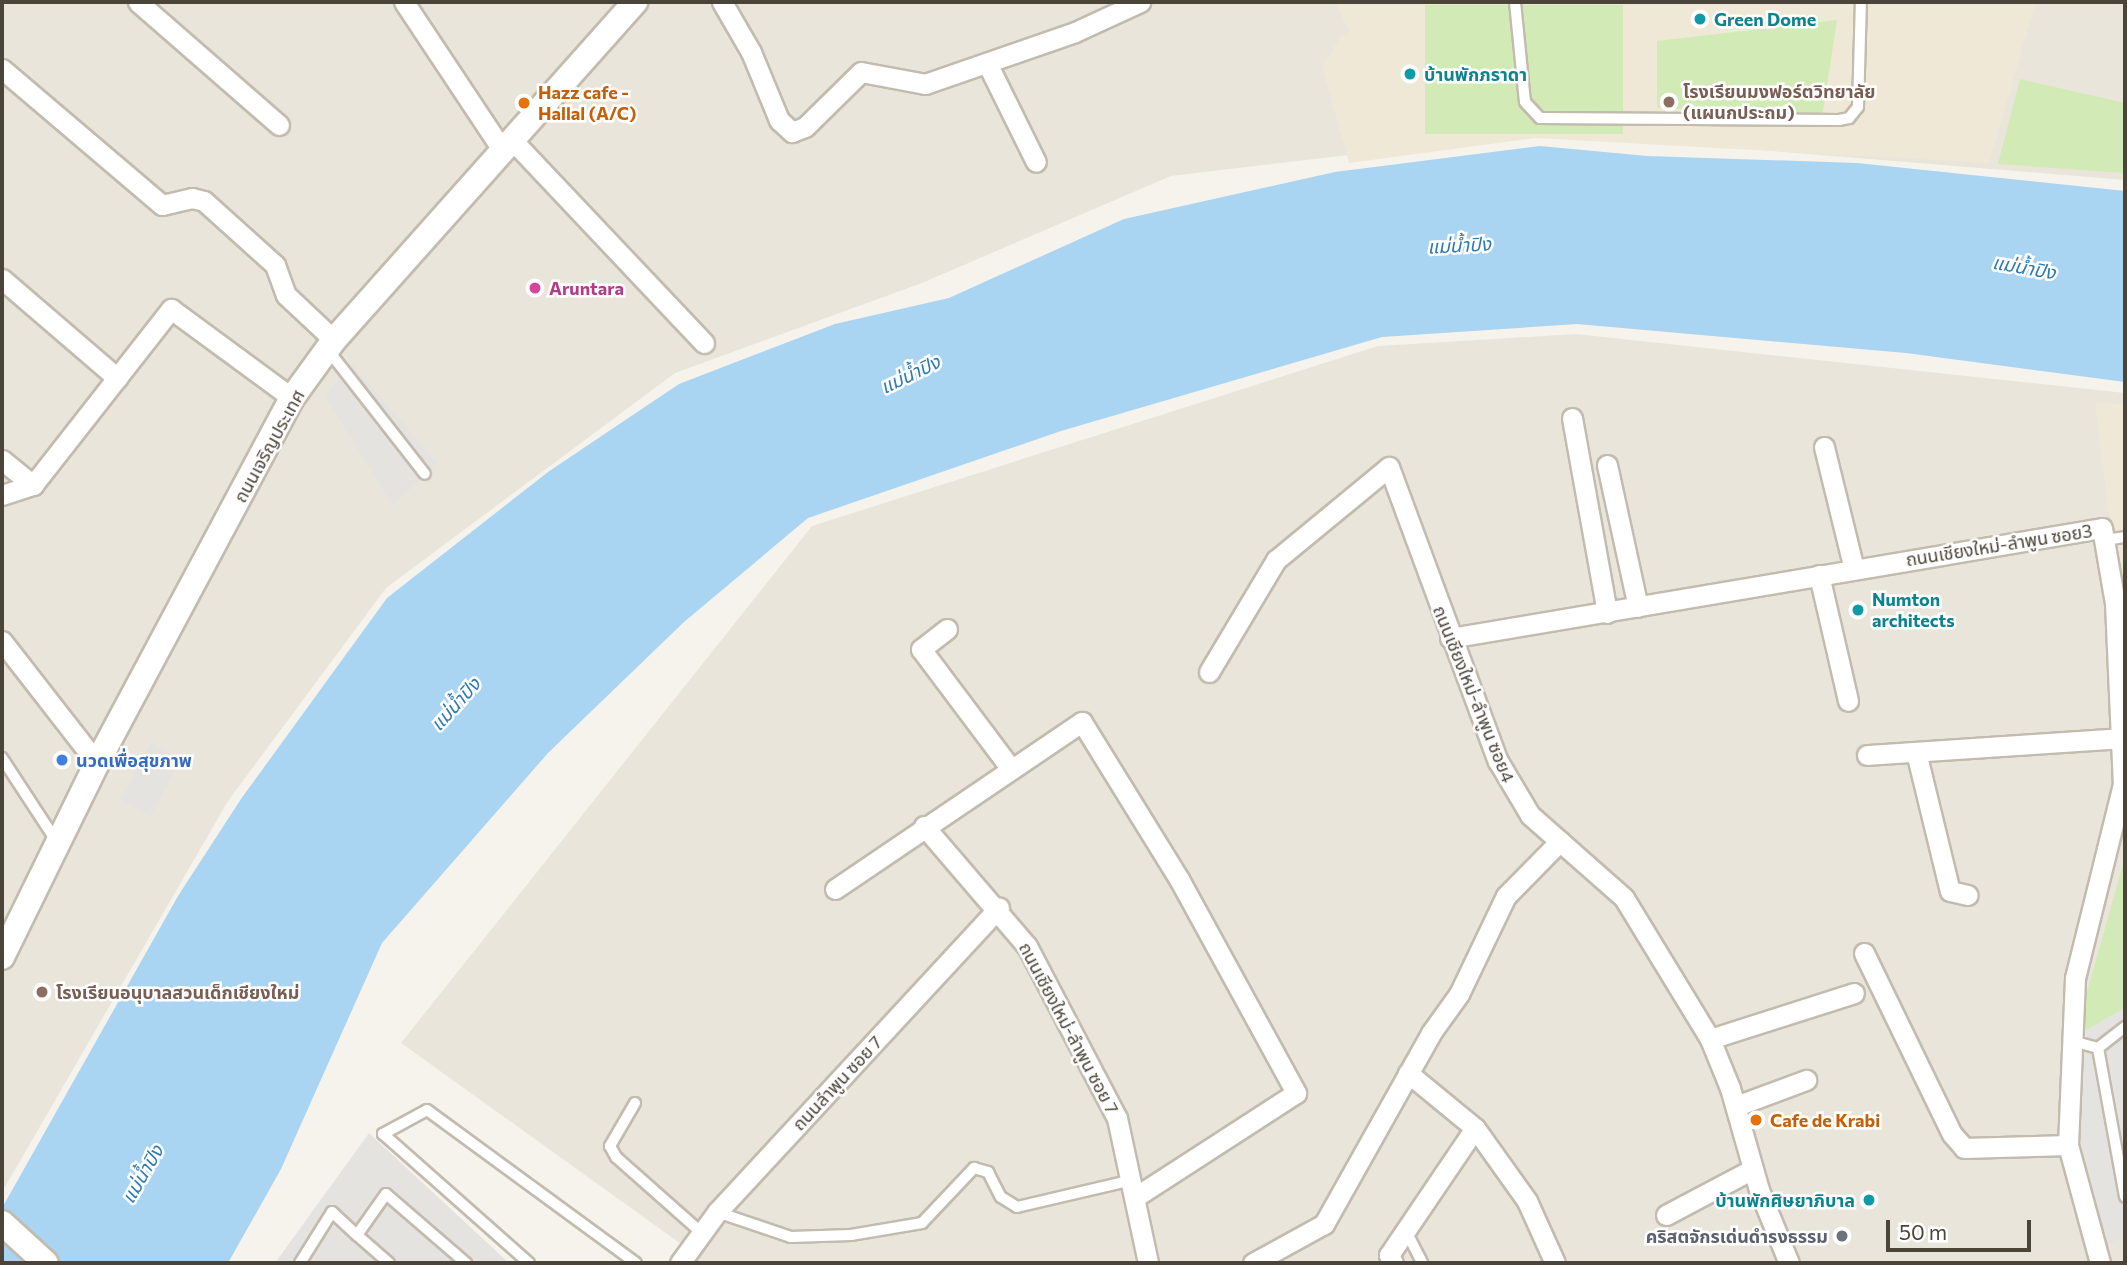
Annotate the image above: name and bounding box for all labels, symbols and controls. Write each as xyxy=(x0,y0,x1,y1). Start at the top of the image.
place label: Green Dome xyxy=(1714,8,1816,30)
marker: Green Dome xyxy=(1692,11,1708,27)
place label: บ้านพักภราดา xyxy=(1424,63,1527,85)
marker: บ้านพักภราดา xyxy=(1402,66,1418,82)
place label: โรงเรียนมงฟอร์ตวิทยาลัย (แผนกประถม) xyxy=(1683,81,1875,124)
place label: Hazz cafe - Hallal (A/C) xyxy=(538,82,636,124)
marker: โรงเรียนมงฟอร์ตวิทยาลัย (แผนกประถม) xyxy=(1661,94,1677,110)
marker: Hazz cafe - Hallal (A/C) xyxy=(516,95,532,111)
water label: แม่น้ำปิง xyxy=(1427,232,1491,258)
water label: แม่น้ำปิง xyxy=(1991,250,2057,284)
place label: Aruntara xyxy=(549,277,624,299)
marker: Aruntara xyxy=(527,280,543,296)
water label: แม่น้ำปิง xyxy=(876,350,944,398)
street label: ถนนเจริญประเทศ xyxy=(229,386,309,506)
street label: ถนนเชียงใหม่-ลำพูน ซอย3 xyxy=(1904,520,2094,570)
place label: Numton architects xyxy=(1872,589,1955,632)
street label: ถนนเชียงใหม่-ลำพูน ซอย4 xyxy=(1429,602,1519,786)
marker: Numton architects xyxy=(1850,602,1866,618)
water label: แม่น้ำปิง xyxy=(425,673,485,735)
place label: นวดเพื่อสุขภาพ xyxy=(76,749,192,771)
marker: นวดเพื่อสุขภาพ xyxy=(54,752,70,768)
street label: ถนนเชียงใหม่-ลำพูน ซอย 7 xyxy=(1015,939,1123,1117)
place label: โรงเรียนอนุบาลสวนเด็กเชียงใหม่ xyxy=(56,981,299,1003)
marker: โรงเรียนอนุบาลสวนเด็กเชียงใหม่ xyxy=(34,984,50,1000)
street label: ถนนลำพูน ซอย 7 xyxy=(788,1031,886,1135)
place label: Cafe de Krabi xyxy=(1770,1109,1880,1131)
marker: Cafe de Krabi xyxy=(1748,1112,1764,1128)
water label: แม่น้ำปิง xyxy=(116,1141,168,1207)
place label: บ้านพักศิษยาภิบาล xyxy=(1715,1189,1855,1211)
marker: บ้านพักศิษยาภิบาล xyxy=(1861,1192,1877,1208)
scale bar xyxy=(1889,1206,2034,1250)
text: 50 m xyxy=(1899,1219,1947,1244)
place label: คริสตจักรเด่นดำรงธรรม xyxy=(1646,1225,1828,1247)
marker: คริสตจักรเด่นดำรงธรรม xyxy=(1834,1228,1850,1244)

